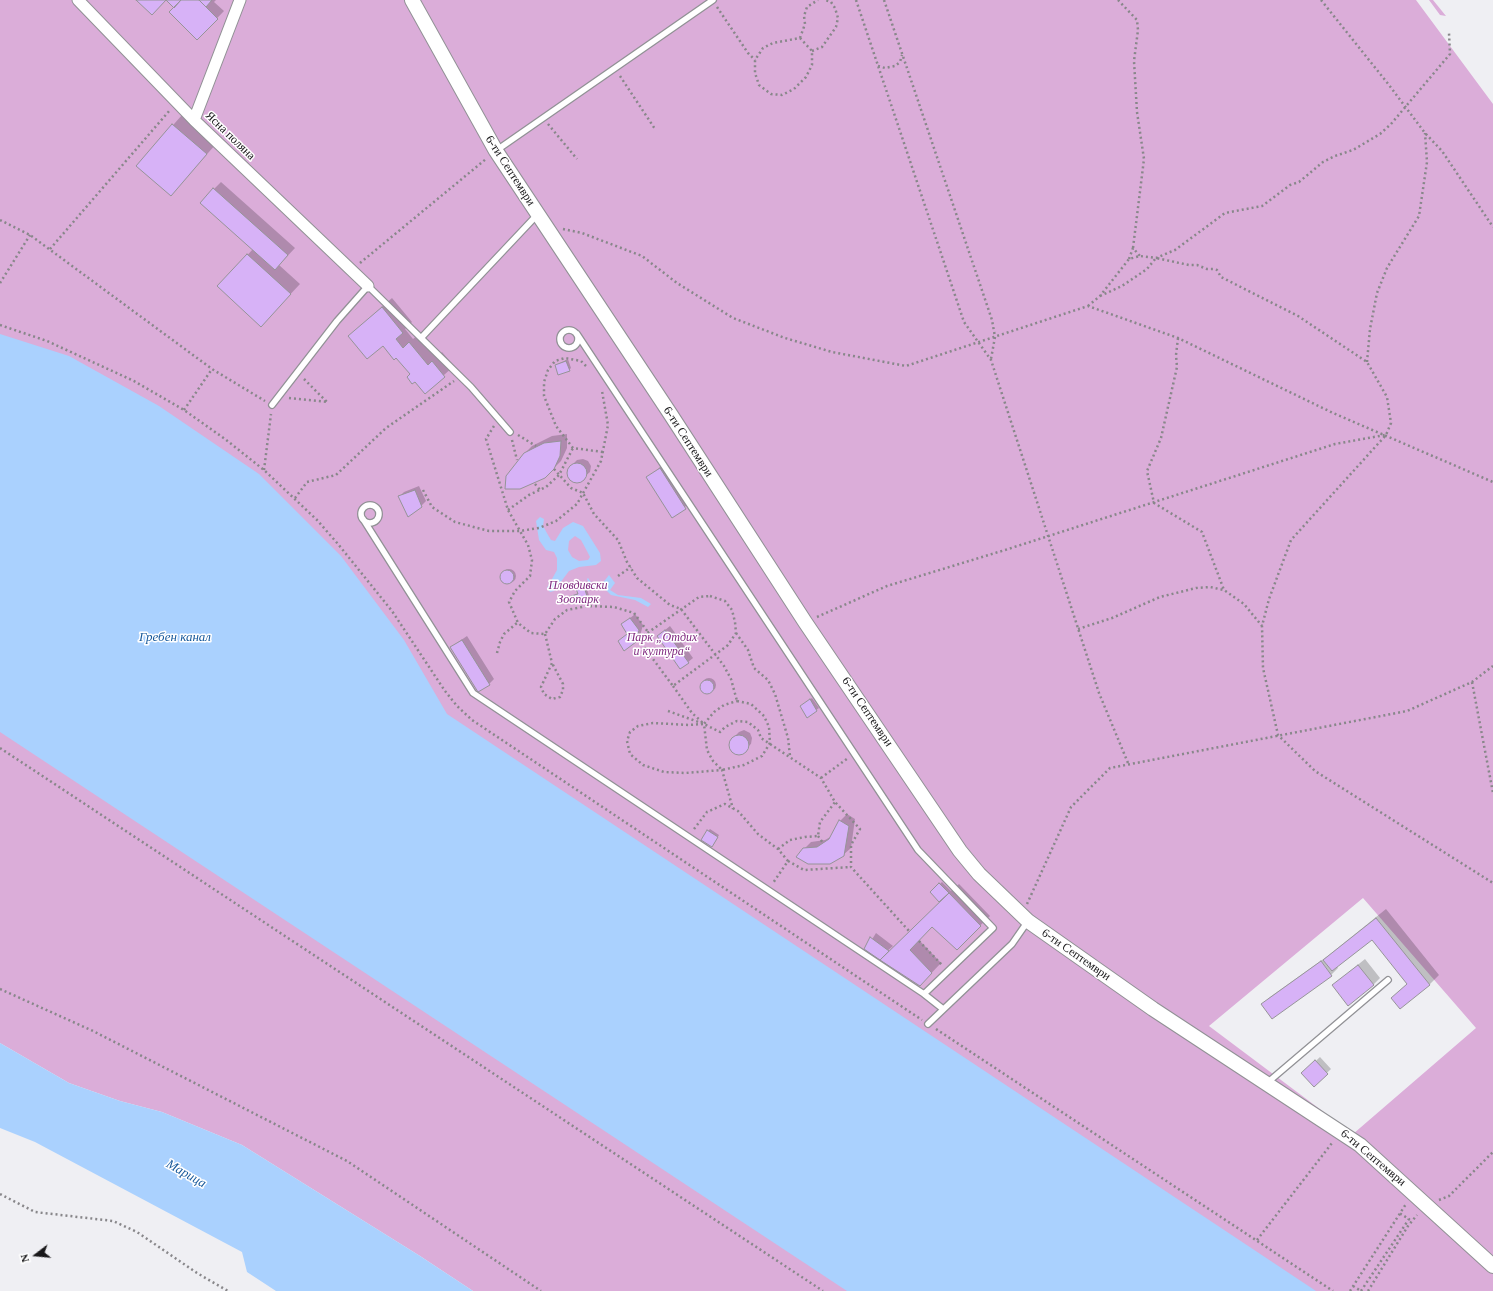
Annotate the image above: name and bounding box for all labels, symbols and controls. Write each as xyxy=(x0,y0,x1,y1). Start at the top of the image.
street label: Ясна поляна xyxy=(202,109,258,163)
street label: 6-ти Септември xyxy=(482,133,538,209)
street label: 6-ти Септември xyxy=(660,404,716,480)
park label: Пловдивски Зоопарк xyxy=(548,579,608,607)
water label: Гребен канал xyxy=(139,630,211,646)
park label: Парк „Отдих и култура“ xyxy=(627,631,697,659)
street label: 6-ти Септември xyxy=(838,674,896,750)
street label: 6-ти Септември xyxy=(1039,926,1113,984)
street label: 6-ти Септември xyxy=(1337,1127,1409,1189)
water label: Марица xyxy=(163,1156,209,1192)
north arrow xyxy=(16,1235,56,1275)
text: N xyxy=(18,1253,31,1264)

